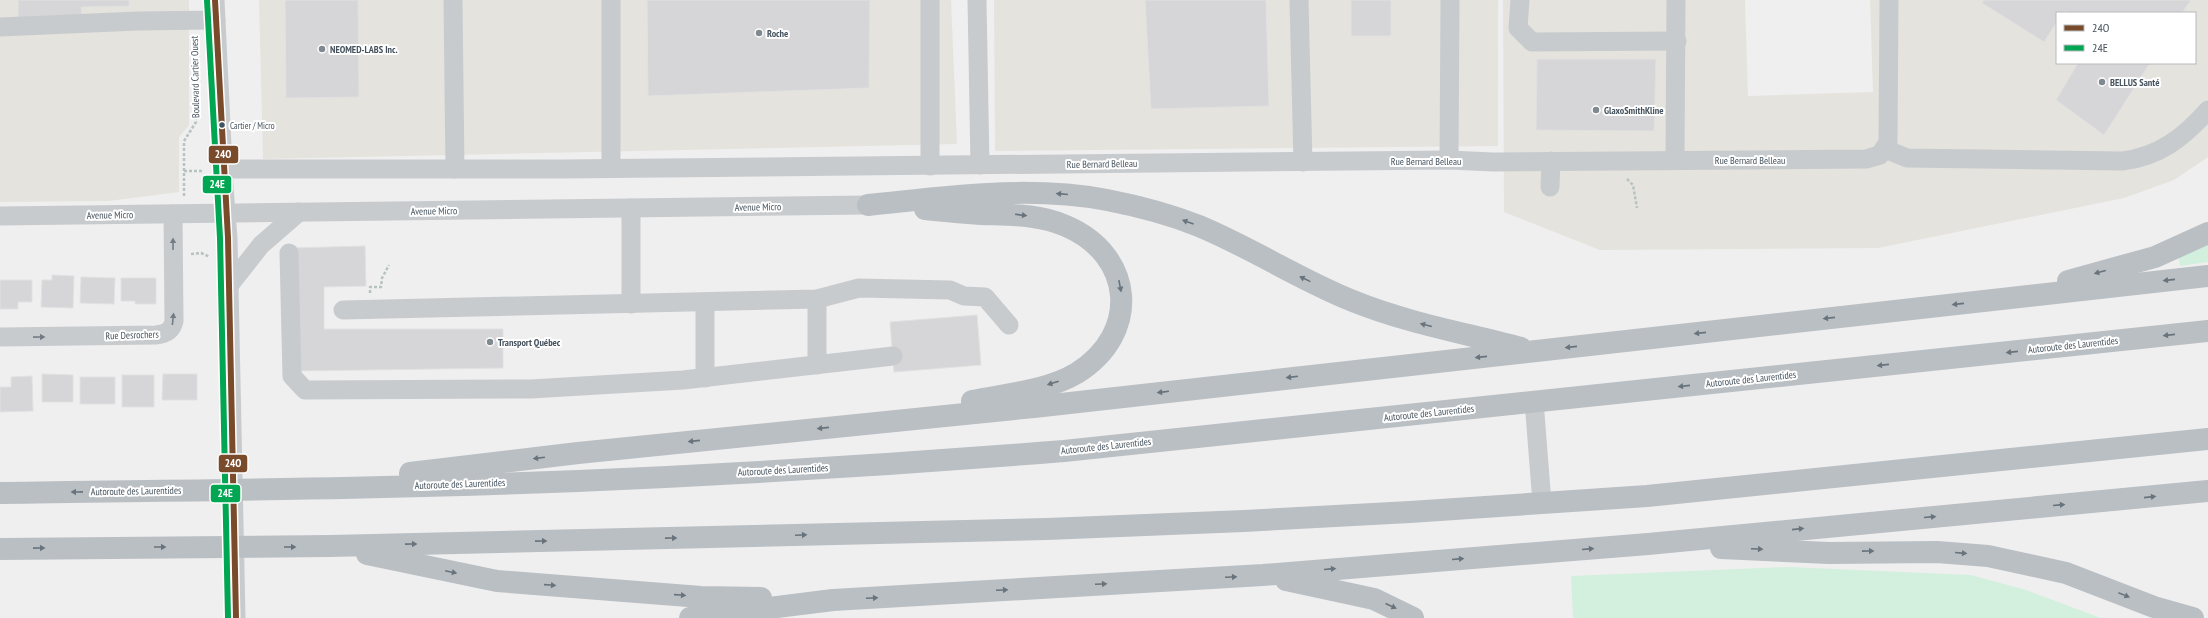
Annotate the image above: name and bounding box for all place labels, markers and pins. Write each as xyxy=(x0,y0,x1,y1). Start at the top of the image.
place label: Roche xyxy=(767,27,788,40)
marker: Roche xyxy=(754,28,764,38)
place label: NEOMED-LABS Inc. xyxy=(330,43,398,56)
marker: NEOMED-LABS Inc. xyxy=(317,44,327,54)
place label: BELLUS Santé xyxy=(2110,76,2159,89)
marker: BELLUS Santé xyxy=(2097,77,2107,87)
place label: GlaxoSmithKline xyxy=(1604,104,1664,117)
marker: GlaxoSmithKline xyxy=(1591,105,1601,115)
marker: Cartier / Micro xyxy=(217,120,227,130)
place label: Cartier / Micro xyxy=(230,120,275,131)
place label: Transport Québec xyxy=(498,336,561,349)
marker: Transport Québec xyxy=(485,337,495,347)

